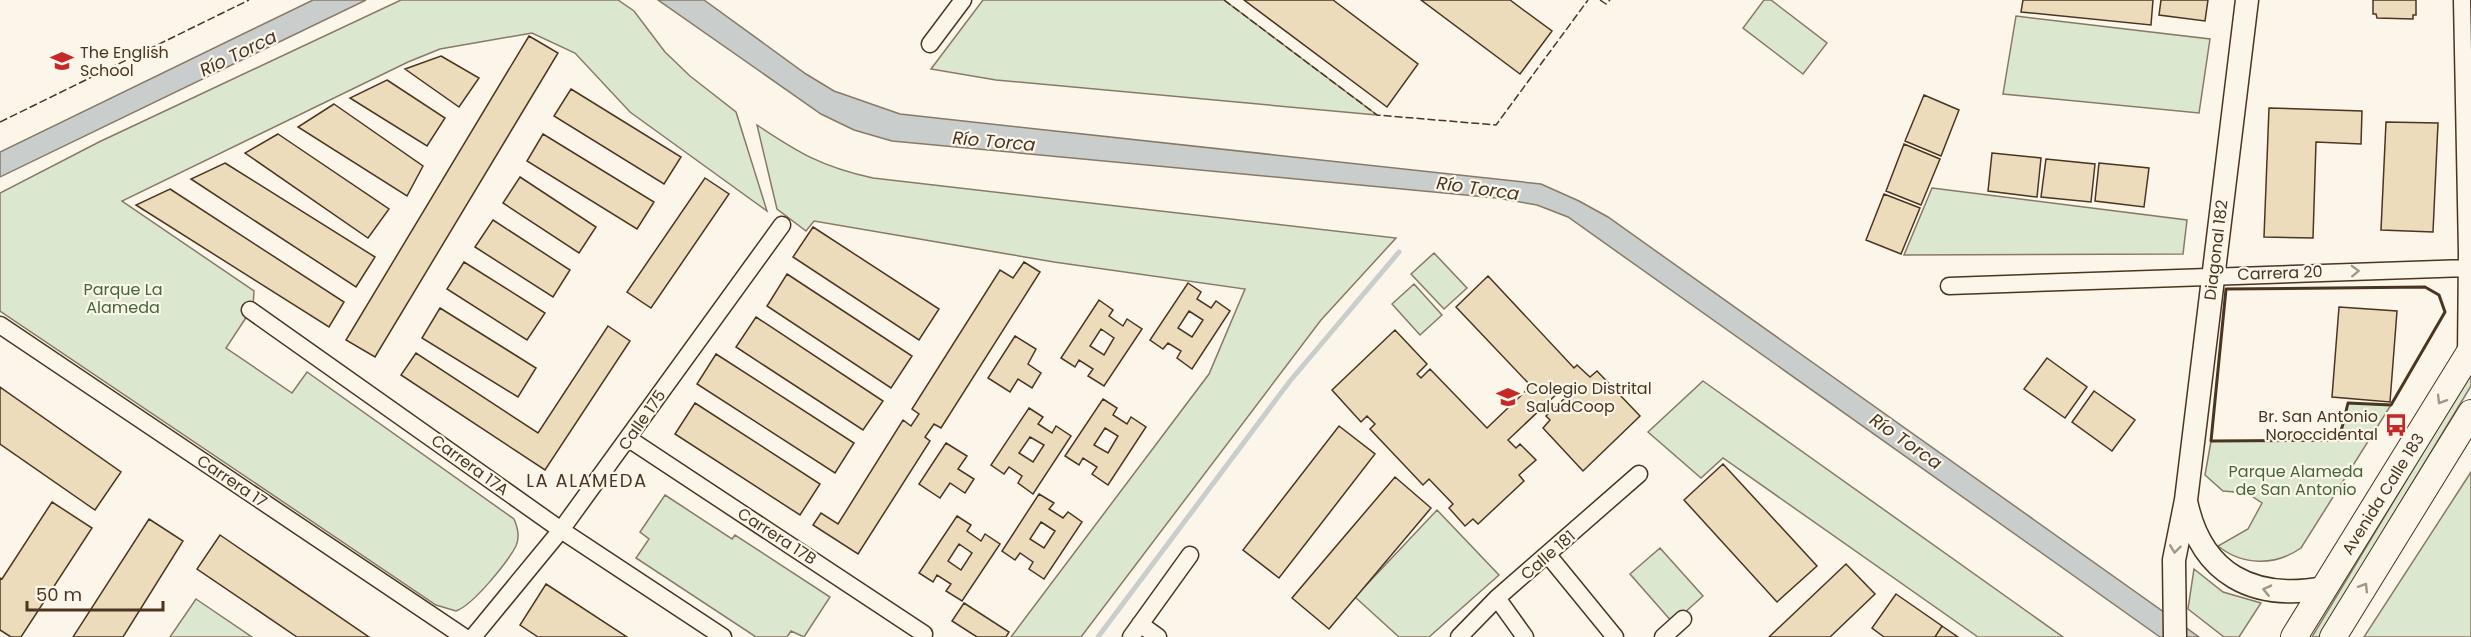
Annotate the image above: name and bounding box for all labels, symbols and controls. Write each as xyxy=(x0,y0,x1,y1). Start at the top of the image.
water label: Río Torca xyxy=(195,24,281,82)
place label: The English School xyxy=(80,41,169,82)
school or university icon: The English School xyxy=(49,48,75,74)
water label: Río Torca xyxy=(951,125,1037,157)
water label: Río Torca xyxy=(1435,170,1521,206)
street label: Diagonal 182 xyxy=(2198,199,2234,301)
street label: Carrera 20 xyxy=(2237,260,2323,286)
one-way arrow xyxy=(2351,265,2360,277)
park label: Parque La Alameda xyxy=(83,278,163,319)
place label: Colegio Distrital SaludCoop xyxy=(1526,377,1652,418)
school or university icon: Colegio Distrital SaludCoop xyxy=(1495,384,1521,410)
street label: Calle 175 xyxy=(613,385,671,455)
one-way arrow xyxy=(2436,394,2448,404)
place label: Br. San Antonio Noroccidental xyxy=(2258,405,2378,446)
water label: Río Torca xyxy=(1865,407,1947,475)
bus stop icon: Br. San Antonio Noroccidental xyxy=(2383,412,2409,438)
street label: Carrera 17A xyxy=(427,429,514,501)
street label: Avenida Calle 183 xyxy=(2336,429,2430,559)
street label: Carrera 17 xyxy=(192,449,272,513)
park label: Parque Alameda de San Antonio xyxy=(2229,460,2363,501)
district label: LA ALAMEDA xyxy=(526,468,648,493)
street label: Carrera 17B xyxy=(733,502,821,570)
street label: Calle 181 xyxy=(1516,525,1580,585)
one-way arrow xyxy=(2170,544,2182,553)
scale bar xyxy=(27,574,164,612)
text: 50 m xyxy=(36,582,82,607)
one-way arrow xyxy=(2357,583,2368,594)
one-way arrow xyxy=(2262,584,2272,597)

